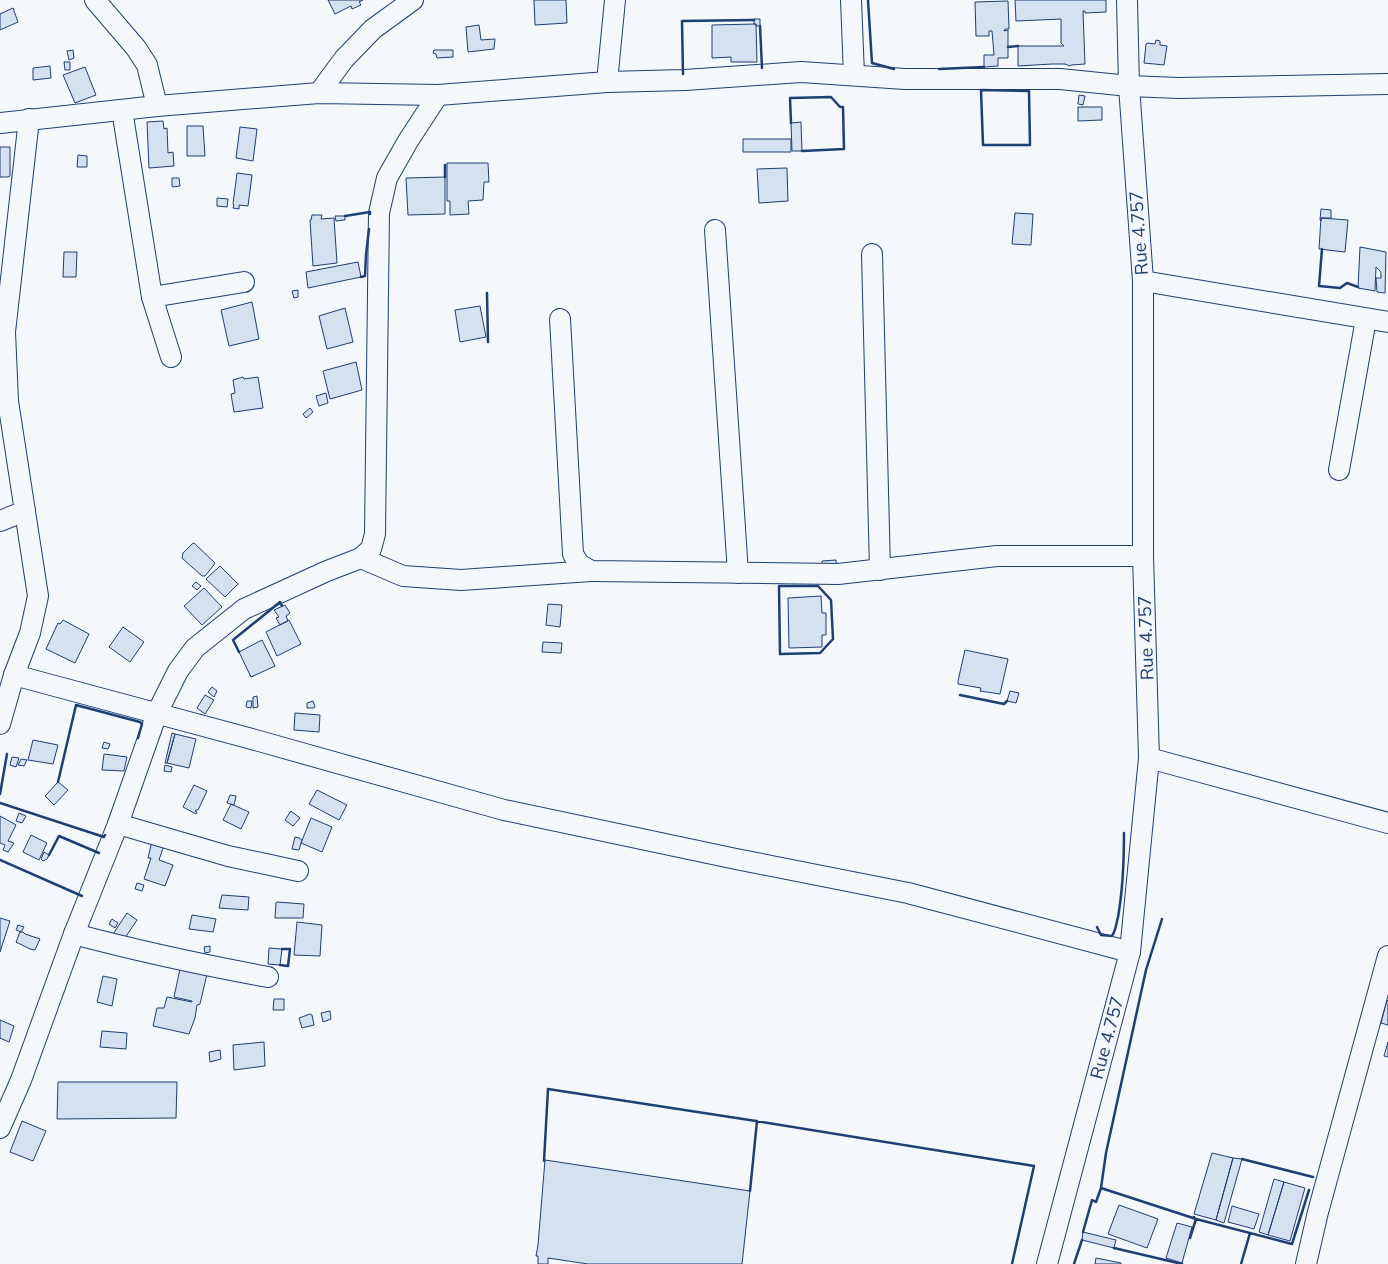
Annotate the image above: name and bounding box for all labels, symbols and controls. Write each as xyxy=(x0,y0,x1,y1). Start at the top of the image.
street label: Rue 4.757 xyxy=(1124,190,1153,276)
street label: Rue 4.757 xyxy=(1133,595,1158,681)
street label: Rue 4.757 xyxy=(1085,994,1129,1082)

